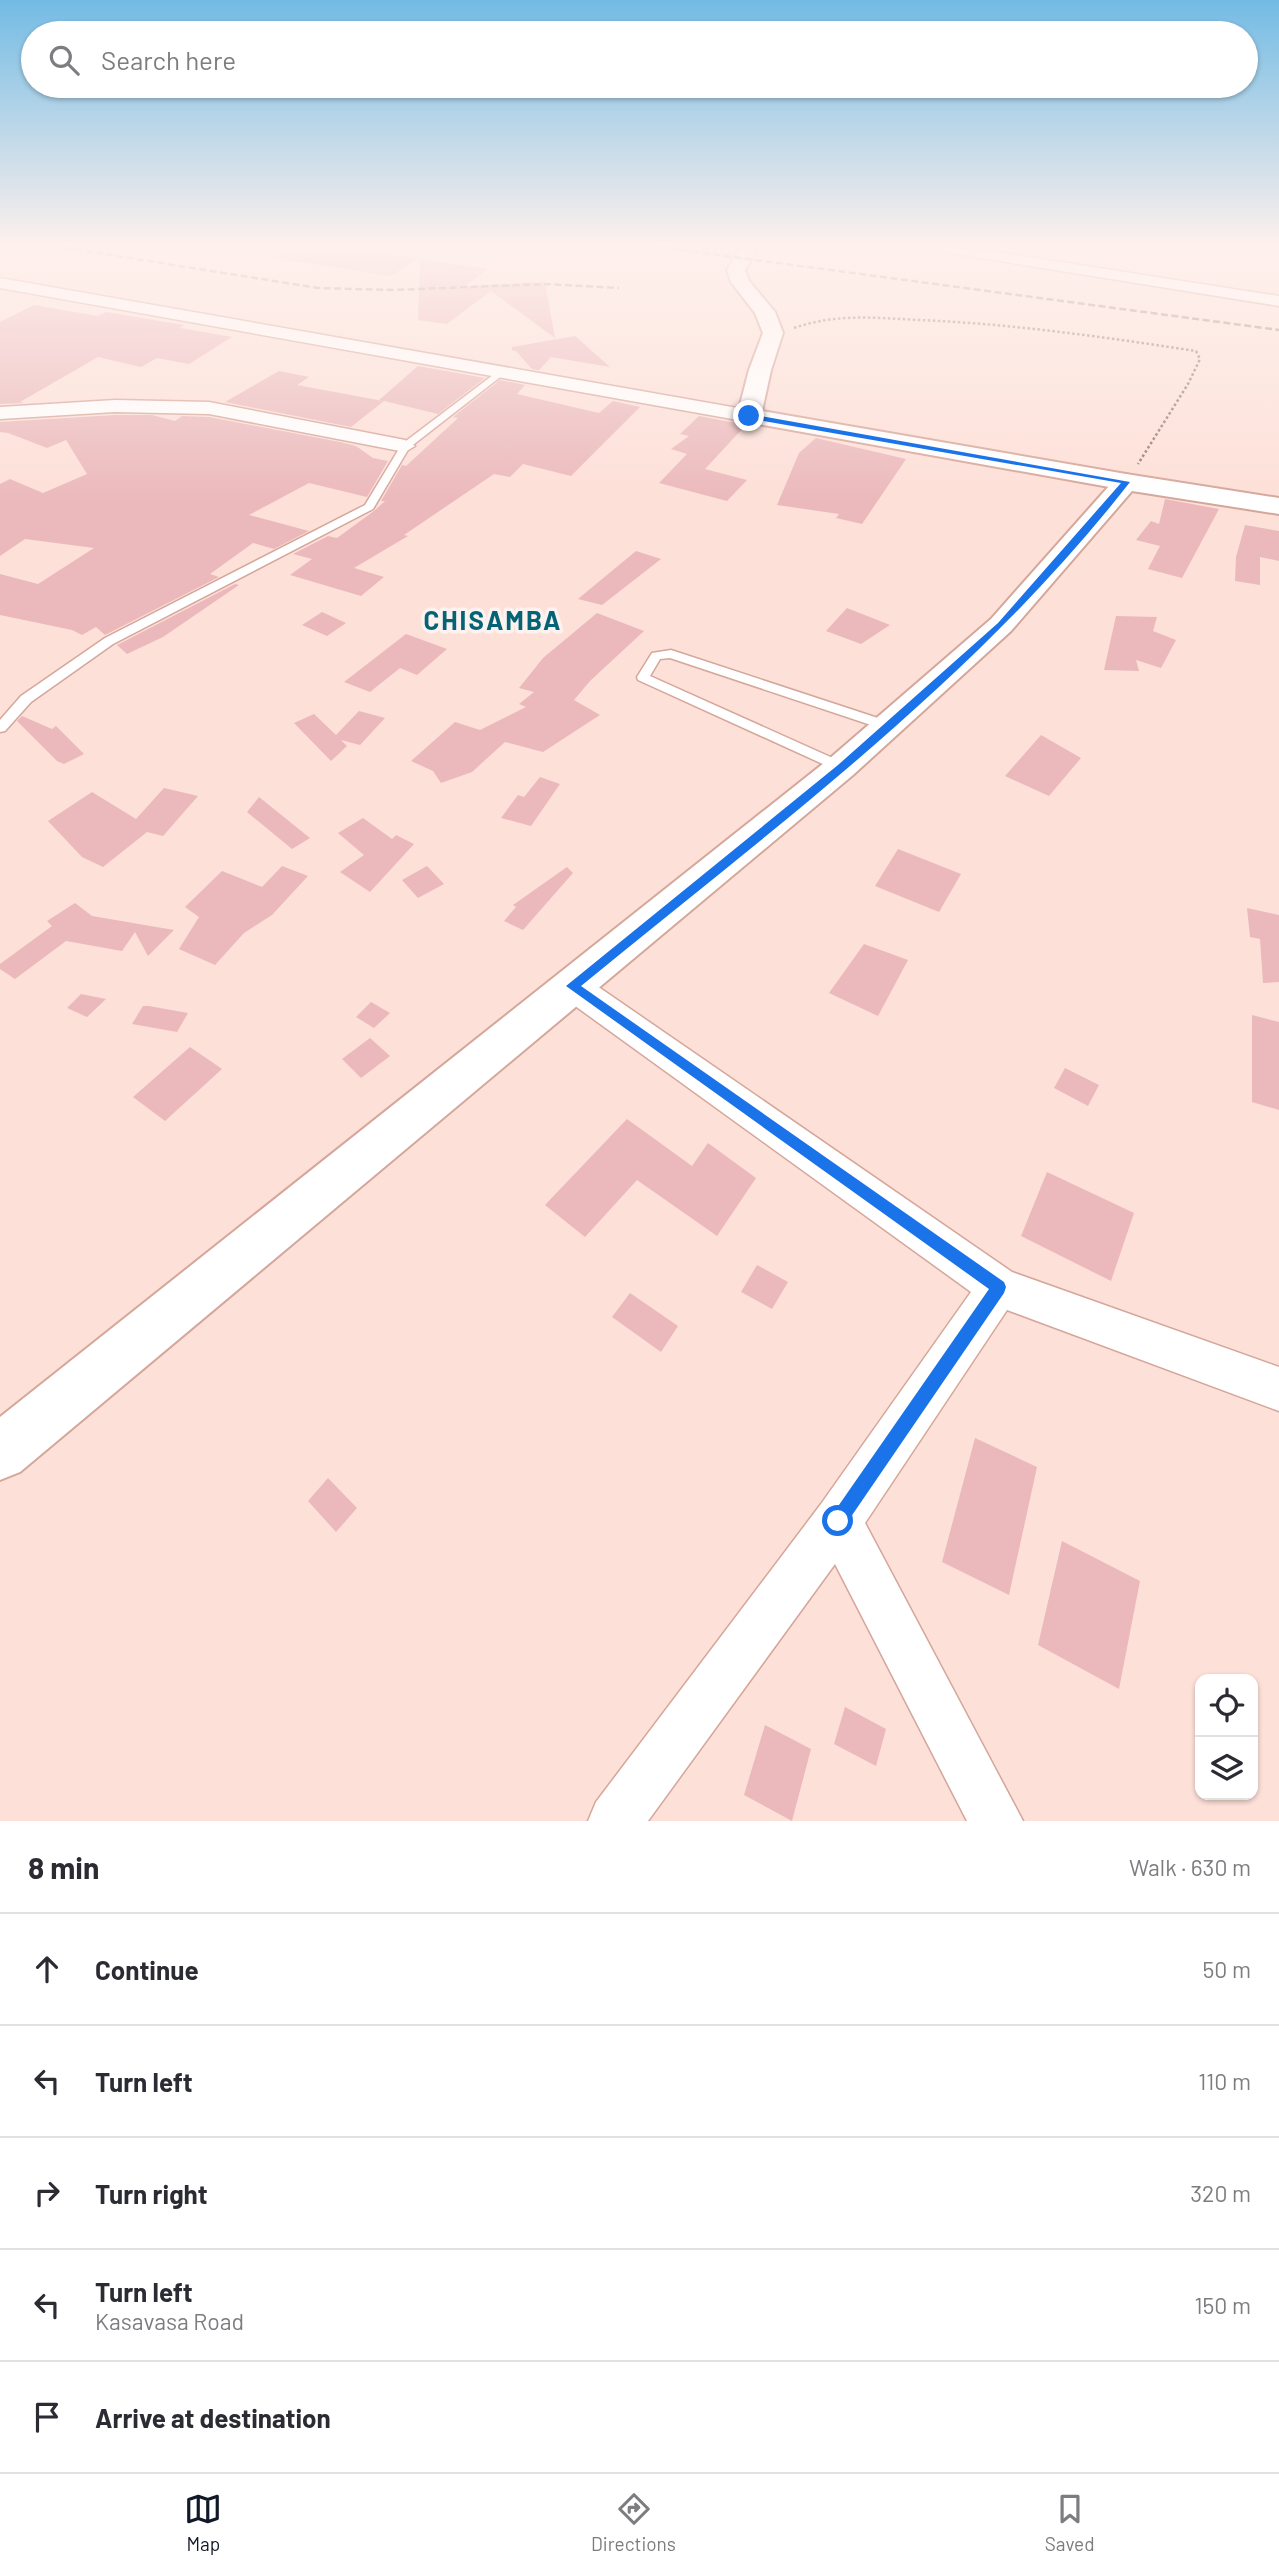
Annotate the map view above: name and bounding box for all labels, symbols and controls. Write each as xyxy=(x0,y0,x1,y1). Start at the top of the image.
search box xyxy=(21,21,1258,98)
icon: search xyxy=(45,41,83,79)
text: Search here xyxy=(101,44,236,75)
route end xyxy=(733,400,764,431)
district label: CHISAMBA xyxy=(423,604,563,635)
route start xyxy=(822,1505,853,1536)
map controls xyxy=(1195,1674,1258,1800)
button: locate xyxy=(1195,1674,1258,1737)
button: layers xyxy=(1195,1737,1258,1800)
text: 8 min xyxy=(28,1849,99,1885)
text: Walk · 630 m xyxy=(1129,1853,1251,1881)
icon: ahead xyxy=(28,1950,66,1988)
text: Continue xyxy=(95,1954,199,1985)
text: 50 m xyxy=(1203,1955,1251,1983)
icon: left xyxy=(28,2062,66,2100)
text: Turn left xyxy=(95,2066,193,2097)
text: 110 m xyxy=(1198,2067,1251,2095)
icon: right xyxy=(28,2174,66,2212)
text: Turn right xyxy=(95,2178,208,2209)
text: 320 m xyxy=(1190,2179,1251,2207)
text: Turn left xyxy=(95,2276,193,2307)
icon: left xyxy=(28,2286,66,2324)
text: 150 m xyxy=(1195,2291,1251,2319)
text: Kasavasa Road xyxy=(95,2307,244,2335)
icon: arrive xyxy=(28,2398,66,2436)
text: Arrive at destination xyxy=(95,2402,331,2433)
tab: Map xyxy=(184,2490,222,2555)
tab: Directions xyxy=(591,2490,676,2555)
tab: Saved xyxy=(1045,2490,1095,2555)

